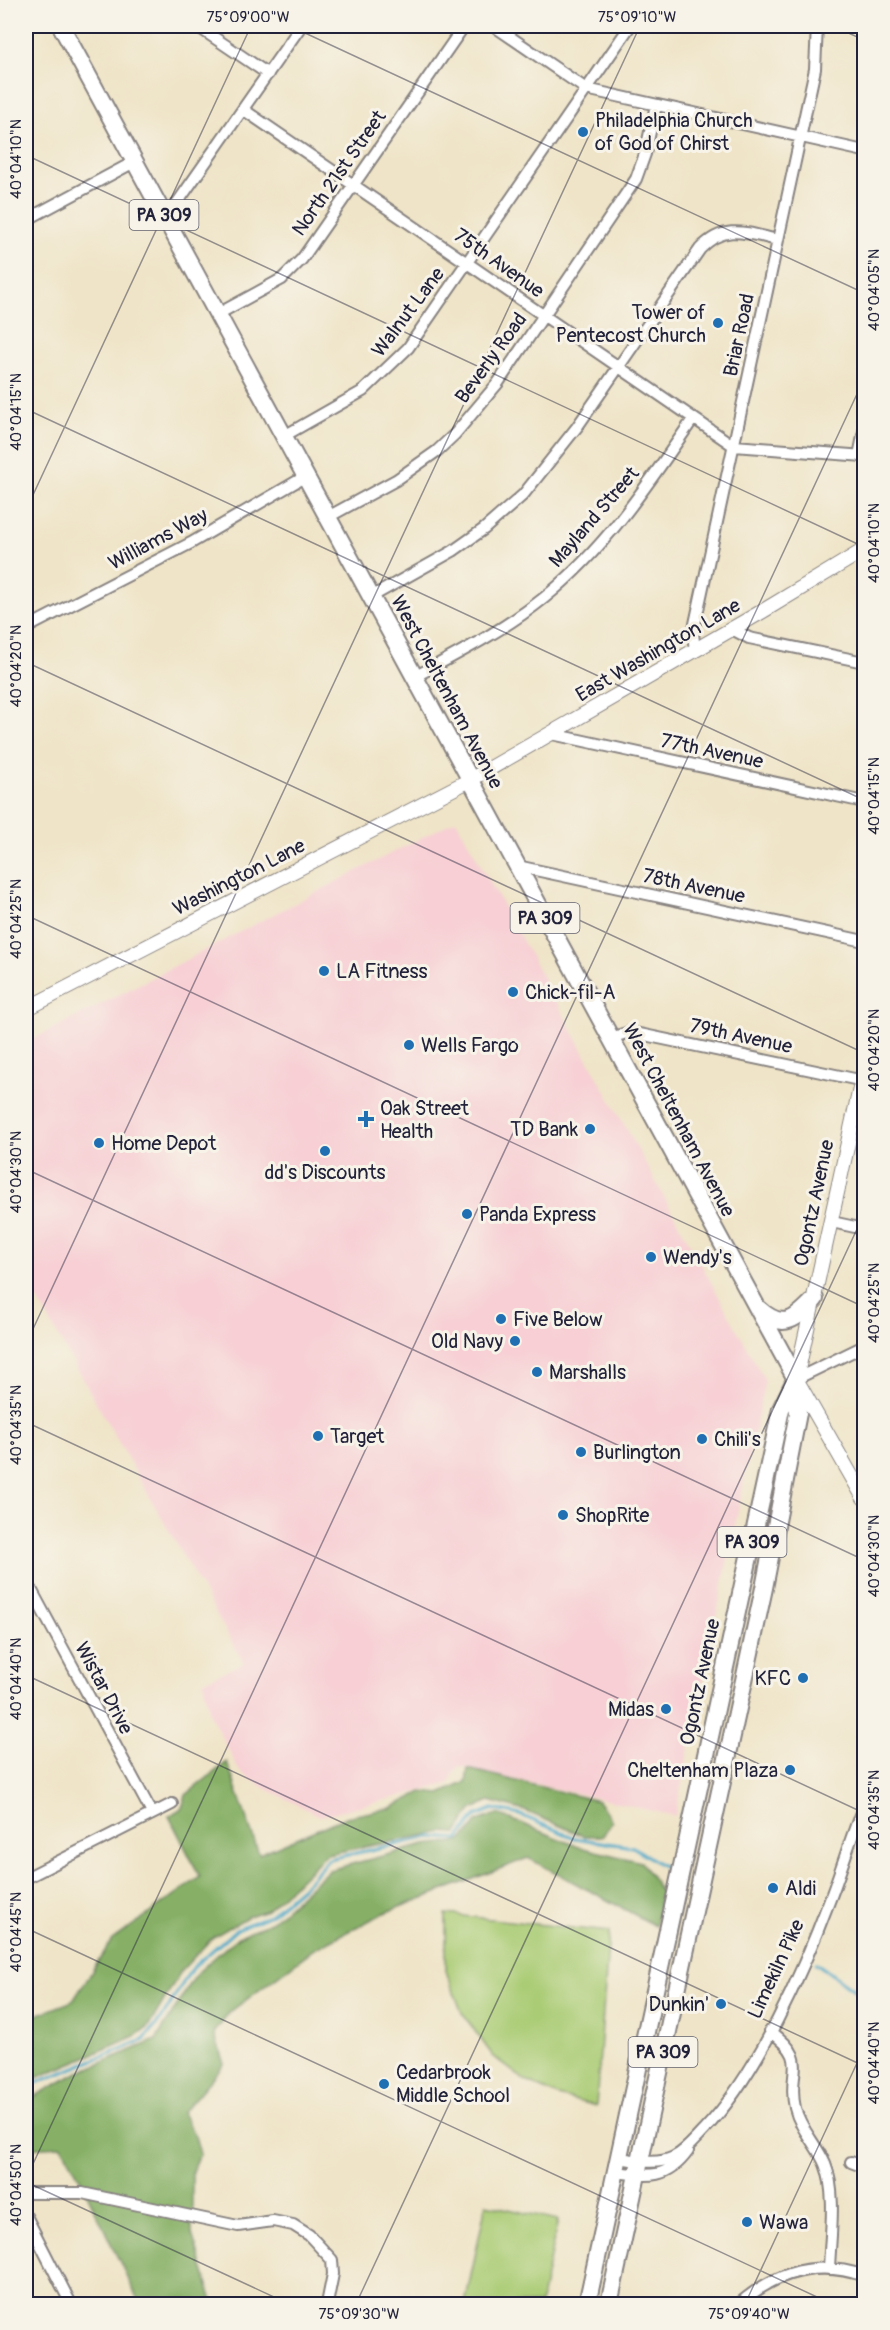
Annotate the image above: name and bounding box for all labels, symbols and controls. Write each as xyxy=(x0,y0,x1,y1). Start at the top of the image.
text: 75°09'00"W xyxy=(207,8,290,27)
text: 75°09'10"W xyxy=(598,8,676,27)
street label: North 21st Street xyxy=(286,105,392,241)
place label: Philadelphia Church of God of Chirst xyxy=(595,108,753,156)
text: 40°04'10"N xyxy=(7,119,26,199)
marker: Philadelphia Church of God of Chirst xyxy=(576,125,590,139)
road number: PA 309 xyxy=(130,200,198,230)
street label: 75th Avenue xyxy=(449,223,549,303)
text: 40°04'05"N xyxy=(865,249,884,331)
street label: Walnut Lane xyxy=(366,262,450,362)
street label: Briar Road xyxy=(718,291,760,379)
place label: Tower of Pentecost Church xyxy=(556,300,706,348)
street label: Beverly Road xyxy=(450,308,532,408)
marker: Tower of Pentecost Church xyxy=(711,316,725,330)
text: 40°04'15"N xyxy=(7,373,26,451)
street label: Mayland Street xyxy=(543,461,645,573)
street label: Williams Way xyxy=(104,502,212,576)
text: 40°04'10"N xyxy=(865,503,884,583)
street label: West Cheltenham Avenue xyxy=(385,591,509,793)
street label: East Washington Lane xyxy=(571,593,745,707)
text: 40°04'20"N xyxy=(7,625,26,707)
street label: 77th Avenue xyxy=(658,728,766,774)
text: 40°04'15"N xyxy=(865,757,884,835)
street label: Washington Lane xyxy=(169,833,309,921)
street label: 78th Avenue xyxy=(641,863,748,909)
text: 40°04'25"N xyxy=(7,879,26,959)
road number: PA 309 xyxy=(510,903,580,933)
place label: LA Fitness xyxy=(336,959,427,984)
marker: LA Fitness xyxy=(317,964,331,978)
place label: Chick-fil-A xyxy=(525,980,615,1005)
marker: Chick-fil-A xyxy=(506,985,520,999)
text: 40°04'20"N xyxy=(865,1009,884,1091)
street label: 79th Avenue xyxy=(687,1013,795,1059)
street label: West Cheltenham Avenue xyxy=(617,1019,741,1221)
place label: Wells Fargo xyxy=(421,1033,519,1058)
marker: Wells Fargo xyxy=(402,1038,416,1052)
place label: Oak Street Health xyxy=(380,1096,470,1144)
marker: Oak Street Health xyxy=(357,1110,375,1128)
place label: TD Bank xyxy=(510,1117,579,1142)
marker: TD Bank xyxy=(583,1122,597,1136)
text: 40°04'30"N xyxy=(7,1131,26,1213)
place label: Home Depot xyxy=(111,1131,217,1156)
marker: Home Depot xyxy=(92,1136,106,1150)
street label: Ogontz Avenue xyxy=(788,1137,840,1269)
marker: dd's Discounts xyxy=(318,1144,332,1158)
place label: dd's Discounts xyxy=(265,1160,386,1185)
place label: Panda Express xyxy=(479,1202,596,1227)
marker: Panda Express xyxy=(460,1207,474,1221)
place label: Wendy's xyxy=(663,1245,732,1270)
marker: Wendy's xyxy=(644,1250,658,1264)
text: 40°04'25"N xyxy=(865,1263,884,1343)
place label: Five Below xyxy=(513,1307,603,1332)
marker: Five Below xyxy=(494,1312,508,1326)
place label: Old Navy xyxy=(431,1329,503,1354)
marker: Old Navy xyxy=(508,1334,522,1348)
place label: Marshalls xyxy=(549,1360,626,1385)
marker: Marshalls xyxy=(530,1365,544,1379)
text: 40°04'35"N xyxy=(7,1385,26,1465)
place label: Target xyxy=(330,1424,385,1449)
place label: Chili's xyxy=(714,1427,761,1452)
marker: Target xyxy=(311,1429,325,1443)
marker: Chili's xyxy=(695,1432,709,1446)
place label: Burlington xyxy=(593,1440,681,1465)
marker: Burlington xyxy=(574,1445,588,1459)
place label: ShopRite xyxy=(575,1503,650,1528)
marker: ShopRite xyxy=(556,1508,570,1522)
text: 40°04'30"N xyxy=(865,1515,884,1597)
road number: PA 309 xyxy=(718,1527,786,1557)
street label: Ogontz Avenue xyxy=(674,1616,726,1748)
street label: Wistar Drive xyxy=(69,1637,139,1739)
text: 40°04'40"N xyxy=(7,1638,26,1720)
place label: KFC xyxy=(755,1666,791,1691)
marker: KFC xyxy=(796,1671,810,1685)
place label: Midas xyxy=(608,1697,654,1722)
marker: Midas xyxy=(659,1702,673,1716)
place label: Cheltenham Plaza xyxy=(627,1758,778,1783)
marker: Cheltenham Plaza xyxy=(783,1763,797,1777)
text: 40°04'35"N xyxy=(865,1770,884,1850)
place label: Aldi xyxy=(785,1876,816,1901)
marker: Aldi xyxy=(766,1881,780,1895)
text: 40°04'45"N xyxy=(7,1892,26,1972)
street label: Limekiln Pike xyxy=(742,1915,810,2023)
place label: Dunkin' xyxy=(648,1992,709,2017)
marker: Dunkin' xyxy=(714,1997,728,2011)
text: 40°04'40"N xyxy=(865,2022,884,2104)
road number: PA 309 xyxy=(628,2037,698,2067)
place label: Cedarbrook Middle School xyxy=(396,2060,510,2108)
marker: Cedarbrook Middle School xyxy=(377,2077,391,2091)
text: 40°04'50"N xyxy=(7,2144,26,2226)
place label: Wawa xyxy=(759,2210,808,2235)
marker: Wawa xyxy=(740,2215,754,2229)
text: 75°09'30"W xyxy=(318,2305,400,2324)
text: 75°09'40"W xyxy=(708,2305,790,2324)

